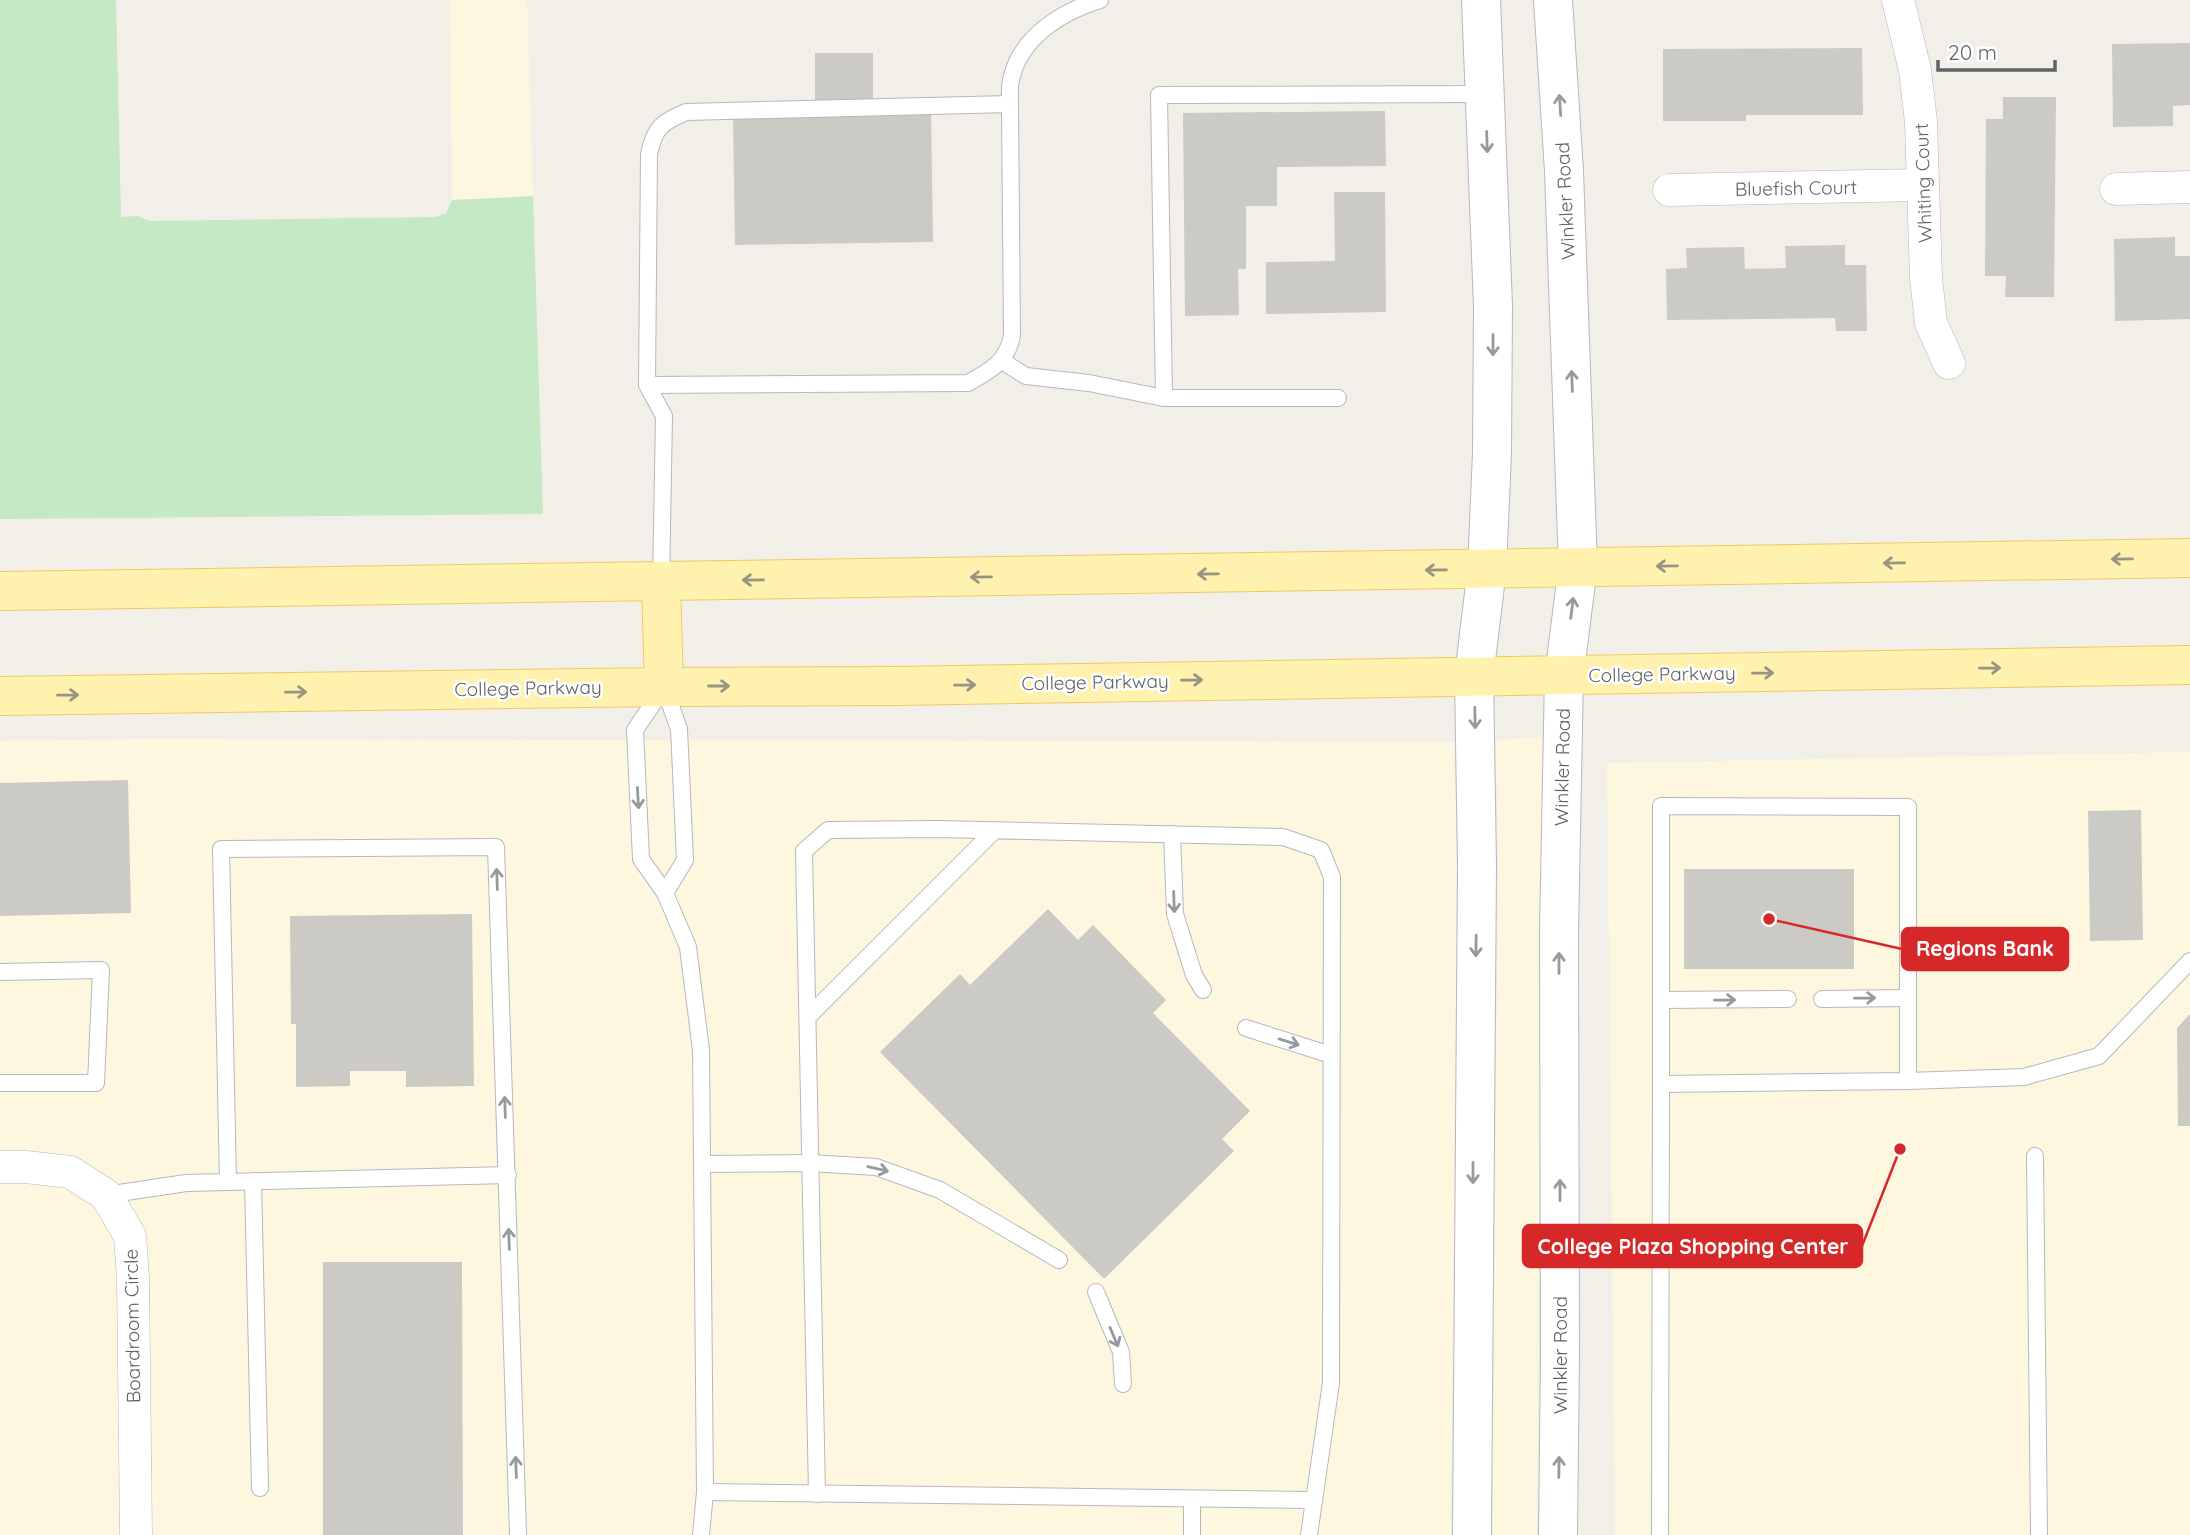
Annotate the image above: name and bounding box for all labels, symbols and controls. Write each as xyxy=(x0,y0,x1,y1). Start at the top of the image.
scale bar xyxy=(1938,28,2055,72)
text: 20 m xyxy=(1948,39,1997,65)
one-way arrow xyxy=(1553,94,1566,117)
street label: Whiting Court xyxy=(1909,123,1937,243)
one-way arrow xyxy=(1480,130,1493,153)
street label: Winkler Road xyxy=(1550,141,1580,261)
street label: Bluefish Court xyxy=(1735,175,1857,201)
one-way arrow xyxy=(1486,333,1500,356)
one-way arrow xyxy=(1565,370,1578,393)
one-way arrow xyxy=(2111,553,2134,566)
one-way arrow xyxy=(1883,556,1906,570)
one-way arrow xyxy=(1656,559,1679,573)
one-way arrow xyxy=(1425,563,1448,577)
one-way arrow xyxy=(1197,567,1220,580)
one-way arrow xyxy=(970,570,993,584)
one-way arrow xyxy=(742,573,765,587)
one-way arrow xyxy=(1566,598,1579,620)
street label: College Parkway xyxy=(1588,661,1736,687)
one-way arrow xyxy=(1978,662,2001,675)
one-way arrow xyxy=(1751,666,1774,679)
street label: College Parkway xyxy=(1021,669,1169,695)
one-way arrow xyxy=(1180,674,1203,687)
street label: College Parkway xyxy=(454,675,602,701)
one-way arrow xyxy=(953,678,976,691)
one-way arrow xyxy=(707,679,730,693)
one-way arrow xyxy=(284,685,307,699)
one-way arrow xyxy=(56,688,79,702)
one-way arrow xyxy=(1468,707,1481,730)
street label: Winkler Road xyxy=(1549,708,1575,826)
one-way arrow xyxy=(631,786,644,809)
one-way arrow xyxy=(490,868,504,891)
one-way arrow xyxy=(1168,890,1181,913)
callout: Regions Bank xyxy=(1902,928,2068,970)
one-way arrow xyxy=(1469,934,1483,957)
text: Regions Bank xyxy=(1916,935,2054,961)
one-way arrow xyxy=(1553,952,1566,975)
one-way arrow xyxy=(1853,991,1876,1005)
one-way arrow xyxy=(1713,993,1736,1006)
one-way arrow xyxy=(1278,1036,1300,1049)
one-way arrow xyxy=(499,1096,512,1119)
one-way arrow xyxy=(1466,1162,1480,1185)
one-way arrow xyxy=(866,1163,889,1177)
one-way arrow xyxy=(1553,1179,1567,1202)
callout: College Plaza Shopping Center xyxy=(1523,1225,1862,1267)
one-way arrow xyxy=(503,1228,516,1251)
text: College Plaza Shopping Center xyxy=(1538,1233,1848,1259)
street label: Boardroom Circle xyxy=(119,1249,145,1403)
street label: Winkler Road xyxy=(1548,1296,1572,1414)
one-way arrow xyxy=(1109,1325,1122,1347)
one-way arrow xyxy=(509,1456,522,1479)
one-way arrow xyxy=(1552,1456,1565,1479)

